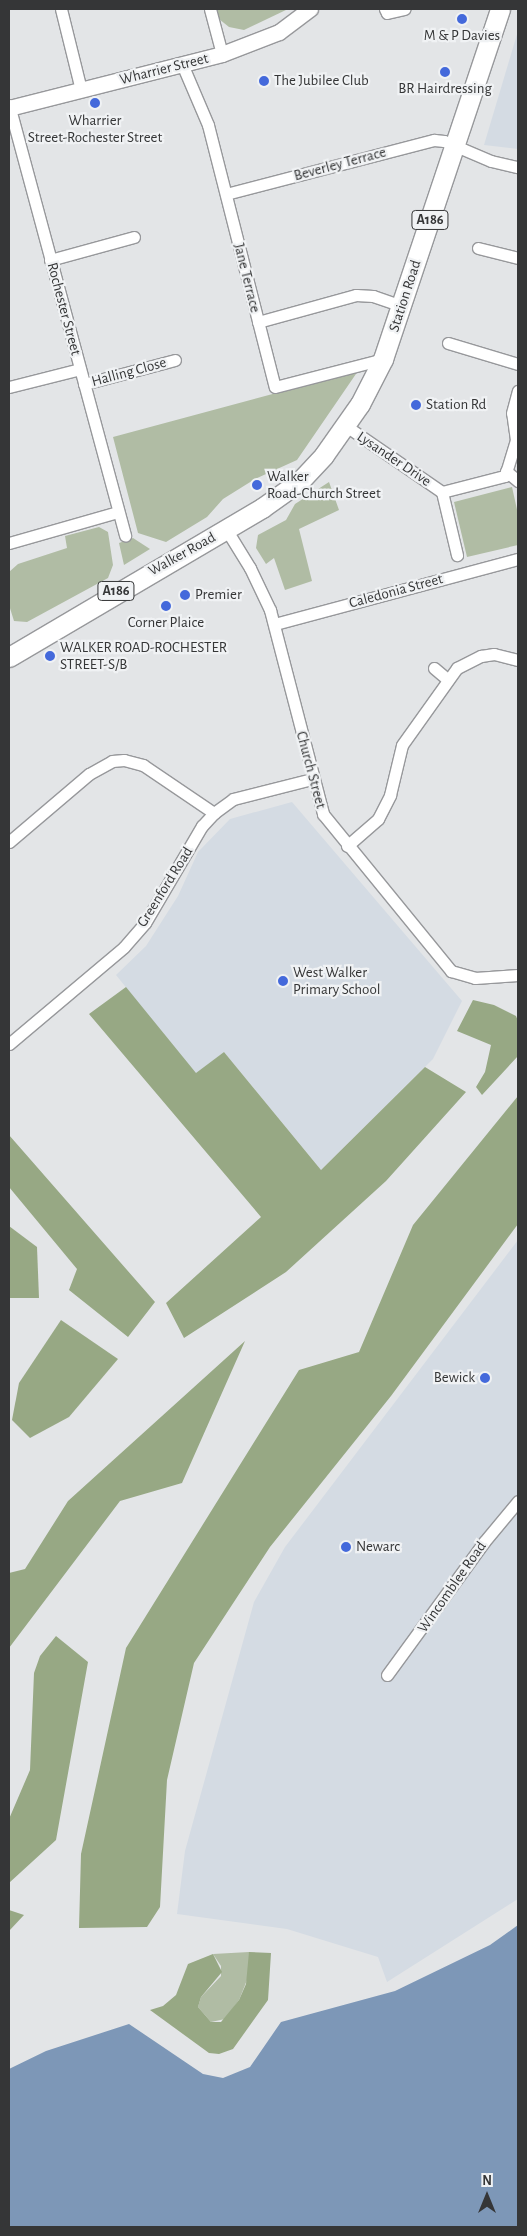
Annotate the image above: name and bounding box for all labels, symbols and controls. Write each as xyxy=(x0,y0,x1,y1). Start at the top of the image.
marker: M & P Davies xyxy=(456,13,468,25)
place label: M & P Davies xyxy=(424,27,500,45)
street label: Wharrier Street xyxy=(118,49,210,89)
marker: BR Hairdressing xyxy=(439,66,451,78)
place label: The Jubilee Club xyxy=(274,72,369,90)
marker: The Jubilee Club xyxy=(258,75,270,87)
place label: BR Hairdressing xyxy=(398,80,492,98)
marker: Wharrier Street-Rochester Street xyxy=(89,97,101,109)
place label: Wharrier Street-Rochester Street xyxy=(28,111,162,146)
street label: Beverley Terrace xyxy=(292,143,388,185)
road number: A186 xyxy=(411,208,449,232)
street label: Jane Terrace xyxy=(230,242,264,314)
street label: Station Road xyxy=(385,258,425,334)
street label: Rochester Street xyxy=(43,261,85,357)
street label: Halling Close xyxy=(90,353,168,391)
place label: Station Rd xyxy=(426,396,486,414)
marker: Station Rd xyxy=(410,399,422,411)
street label: Lysander Drive xyxy=(354,428,434,490)
place label: Walker Road-Church Street xyxy=(267,467,381,502)
marker: Walker Road-Church Street xyxy=(251,479,263,491)
street label: Walker Road xyxy=(145,528,219,580)
street label: Caledonia Street xyxy=(347,570,445,612)
road number: A186 xyxy=(97,580,135,602)
place label: Premier xyxy=(195,586,242,604)
marker: Premier xyxy=(179,589,191,601)
marker: Corner Plaice xyxy=(160,600,172,612)
place label: Corner Plaice xyxy=(128,614,204,632)
place label: WALKER ROAD-ROCHESTER STREET-S/B xyxy=(60,638,227,673)
marker: WALKER ROAD-ROCHESTER STREET-S/B xyxy=(44,650,56,662)
street label: Church Street xyxy=(292,729,330,811)
street label: Greenford Road xyxy=(133,843,197,931)
place label: West Walker Primary School xyxy=(293,963,381,998)
marker: West Walker Primary School xyxy=(277,975,289,987)
place label: Bewick xyxy=(434,1369,475,1387)
marker: Bewick xyxy=(479,1372,491,1384)
place label: Newarc xyxy=(356,1538,400,1556)
street label: Wincomblee Road xyxy=(414,1538,490,1636)
marker: Newarc xyxy=(340,1541,352,1553)
north arrow xyxy=(462,2171,512,2221)
text: N xyxy=(482,2174,492,2188)

